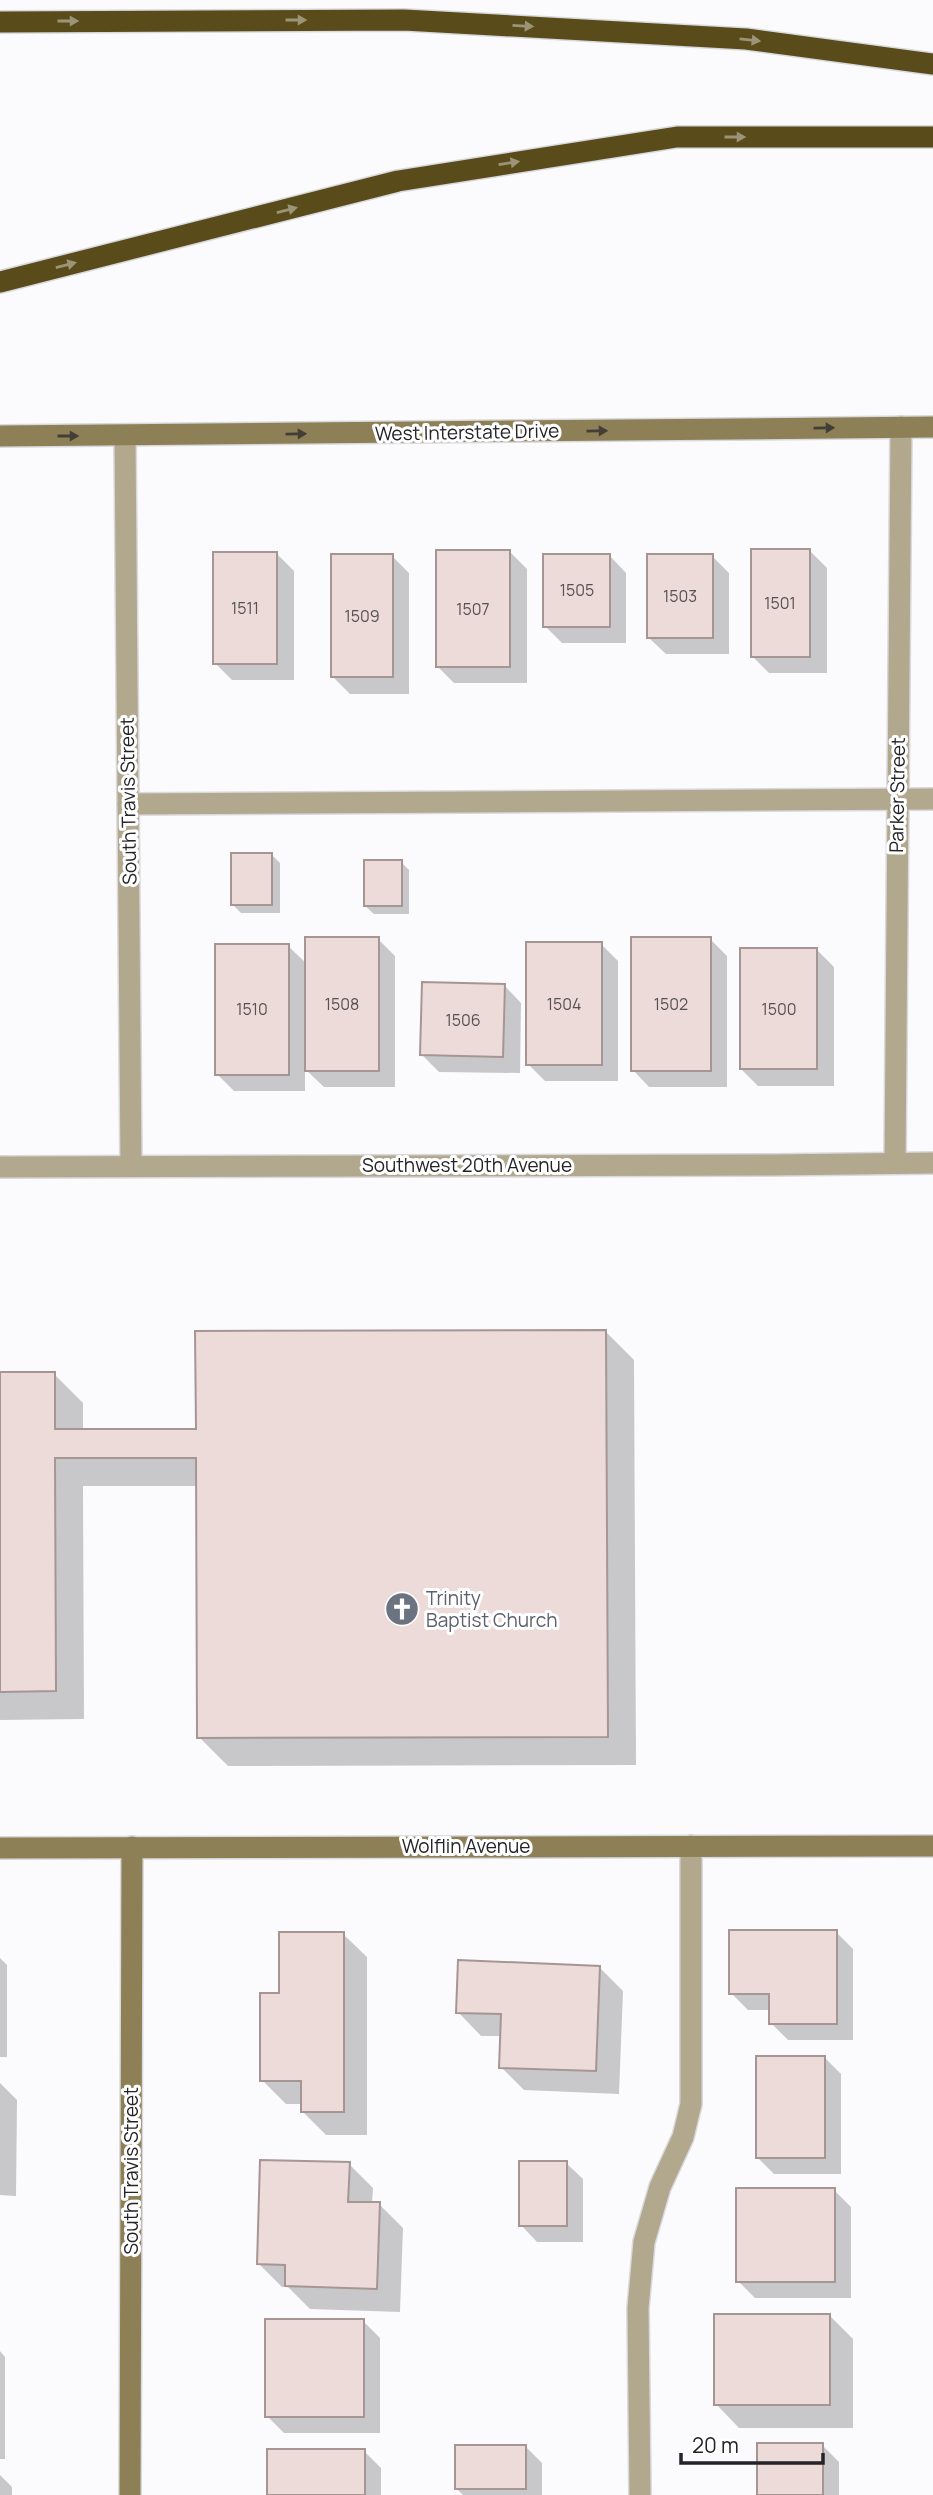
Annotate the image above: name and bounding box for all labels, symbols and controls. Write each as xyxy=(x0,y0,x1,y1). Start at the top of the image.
one-way arrow xyxy=(285,14,307,26)
one-way arrow xyxy=(57,15,79,27)
one-way arrow xyxy=(512,21,534,32)
one-way arrow xyxy=(739,35,761,46)
one-way arrow xyxy=(724,131,746,143)
one-way arrow xyxy=(498,157,520,168)
one-way arrow xyxy=(276,204,298,215)
one-way arrow xyxy=(55,259,77,270)
street label: West Interstate Drive xyxy=(375,417,559,447)
one-way arrow xyxy=(813,422,835,434)
one-way arrow xyxy=(586,425,608,437)
one-way arrow xyxy=(285,428,307,440)
one-way arrow xyxy=(57,430,79,442)
house number: 1505 xyxy=(560,579,594,601)
house number: 1503 xyxy=(663,585,697,607)
house number: 1501 xyxy=(764,592,796,614)
house number: 1511 xyxy=(231,597,259,619)
house number: 1507 xyxy=(456,598,490,620)
house number: 1509 xyxy=(344,605,380,627)
street label: South Travis Street xyxy=(114,717,142,885)
street label: Parker Street xyxy=(883,737,911,853)
house number: 1508 xyxy=(325,993,359,1015)
house number: 1504 xyxy=(547,993,581,1015)
house number: 1502 xyxy=(654,993,688,1015)
house number: 1510 xyxy=(236,998,268,1020)
house number: 1500 xyxy=(762,998,797,1020)
house number: 1506 xyxy=(445,1009,481,1031)
street label: Southwest 20th Avenue xyxy=(362,1152,572,1178)
place label: Trinity Baptist Church xyxy=(426,1585,558,1633)
church icon: Trinity Baptist Church xyxy=(383,1590,421,1628)
street label: Wolflin Avenue xyxy=(402,1833,530,1859)
street label: South Travis Street xyxy=(118,2087,144,2255)
scale bar xyxy=(681,2422,823,2466)
text: 20 m xyxy=(692,2431,739,2459)

